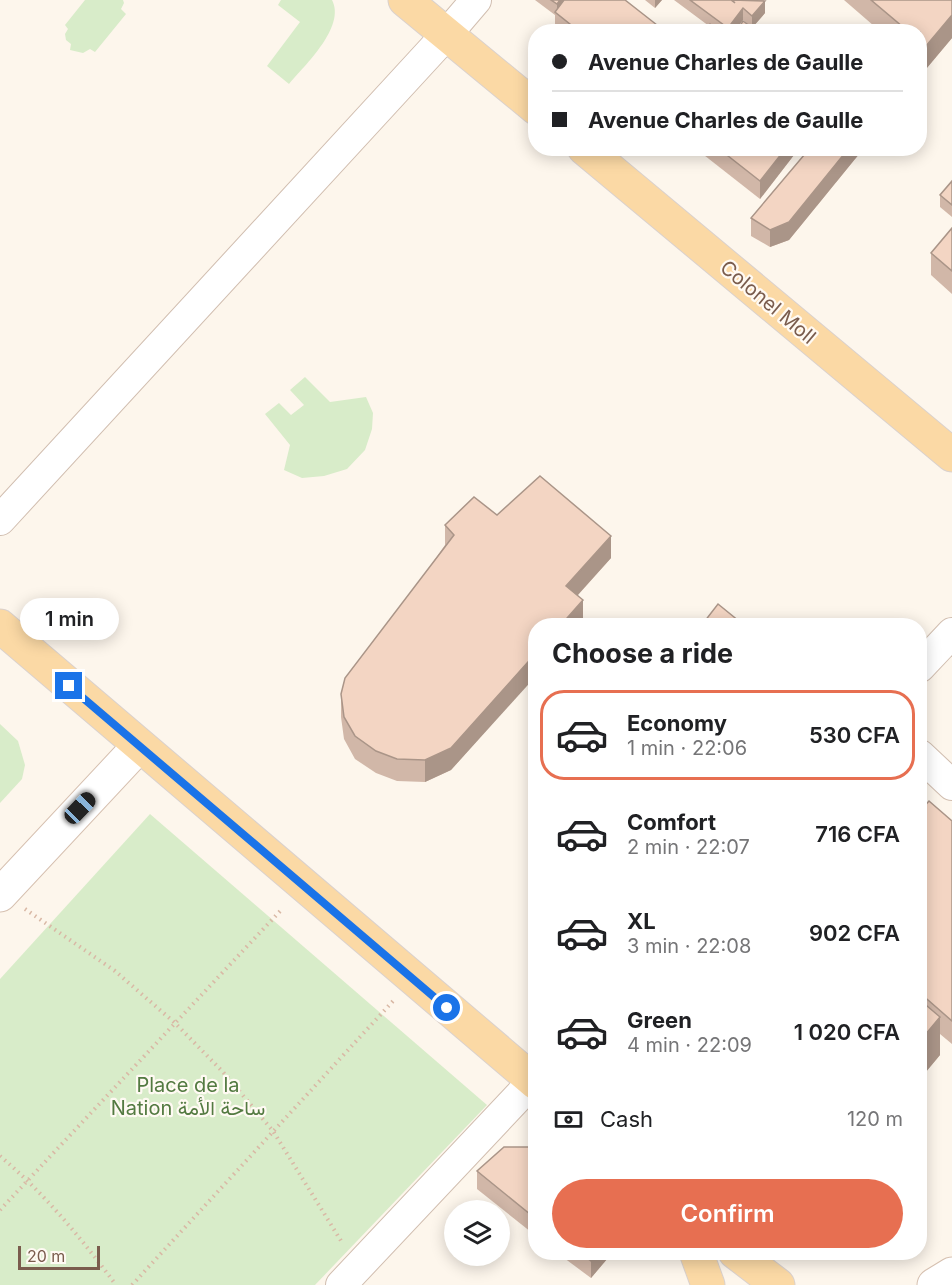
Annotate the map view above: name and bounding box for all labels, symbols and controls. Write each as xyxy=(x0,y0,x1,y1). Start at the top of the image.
text: Avenue Charles de Gaulle xyxy=(588,49,863,75)
text: Avenue Charles de Gaulle xyxy=(588,107,863,133)
street label: Colonel Moll xyxy=(715,255,821,349)
callout: 1 min xyxy=(20,599,118,641)
text: 1 min xyxy=(45,607,94,631)
text: Choose a ride xyxy=(552,637,733,670)
route end xyxy=(55,672,82,699)
icon: car xyxy=(555,708,609,762)
text: Economy xyxy=(627,710,727,736)
text: 530 CFA xyxy=(809,722,900,748)
text: 1 min · 22:06 xyxy=(627,736,747,760)
car xyxy=(61,789,99,827)
icon: car xyxy=(555,807,609,861)
text: Comfort xyxy=(627,809,716,835)
text: 716 CFA xyxy=(815,821,900,847)
text: 2 min · 22:07 xyxy=(627,835,750,859)
icon: car xyxy=(555,906,609,960)
text: XL xyxy=(627,908,656,934)
text: 902 CFA xyxy=(809,920,900,946)
text: 3 min · 22:08 xyxy=(627,934,751,958)
route start xyxy=(433,994,460,1021)
icon: car xyxy=(555,1005,609,1059)
text: Green xyxy=(627,1007,692,1033)
text: 1 020 CFA xyxy=(794,1019,900,1045)
text: 4 min · 22:09 xyxy=(627,1033,752,1057)
park label: Place de la Nation ساحة الأمة xyxy=(111,1073,265,1120)
icon: cash xyxy=(552,1103,585,1136)
text: Cash xyxy=(600,1106,653,1132)
text: 120 m xyxy=(847,1107,903,1131)
button: Confirm xyxy=(552,1179,903,1248)
map controls xyxy=(444,1200,510,1266)
button: layers xyxy=(444,1200,510,1266)
scale bar xyxy=(18,1243,100,1270)
text: 20 m xyxy=(27,1246,65,1266)

